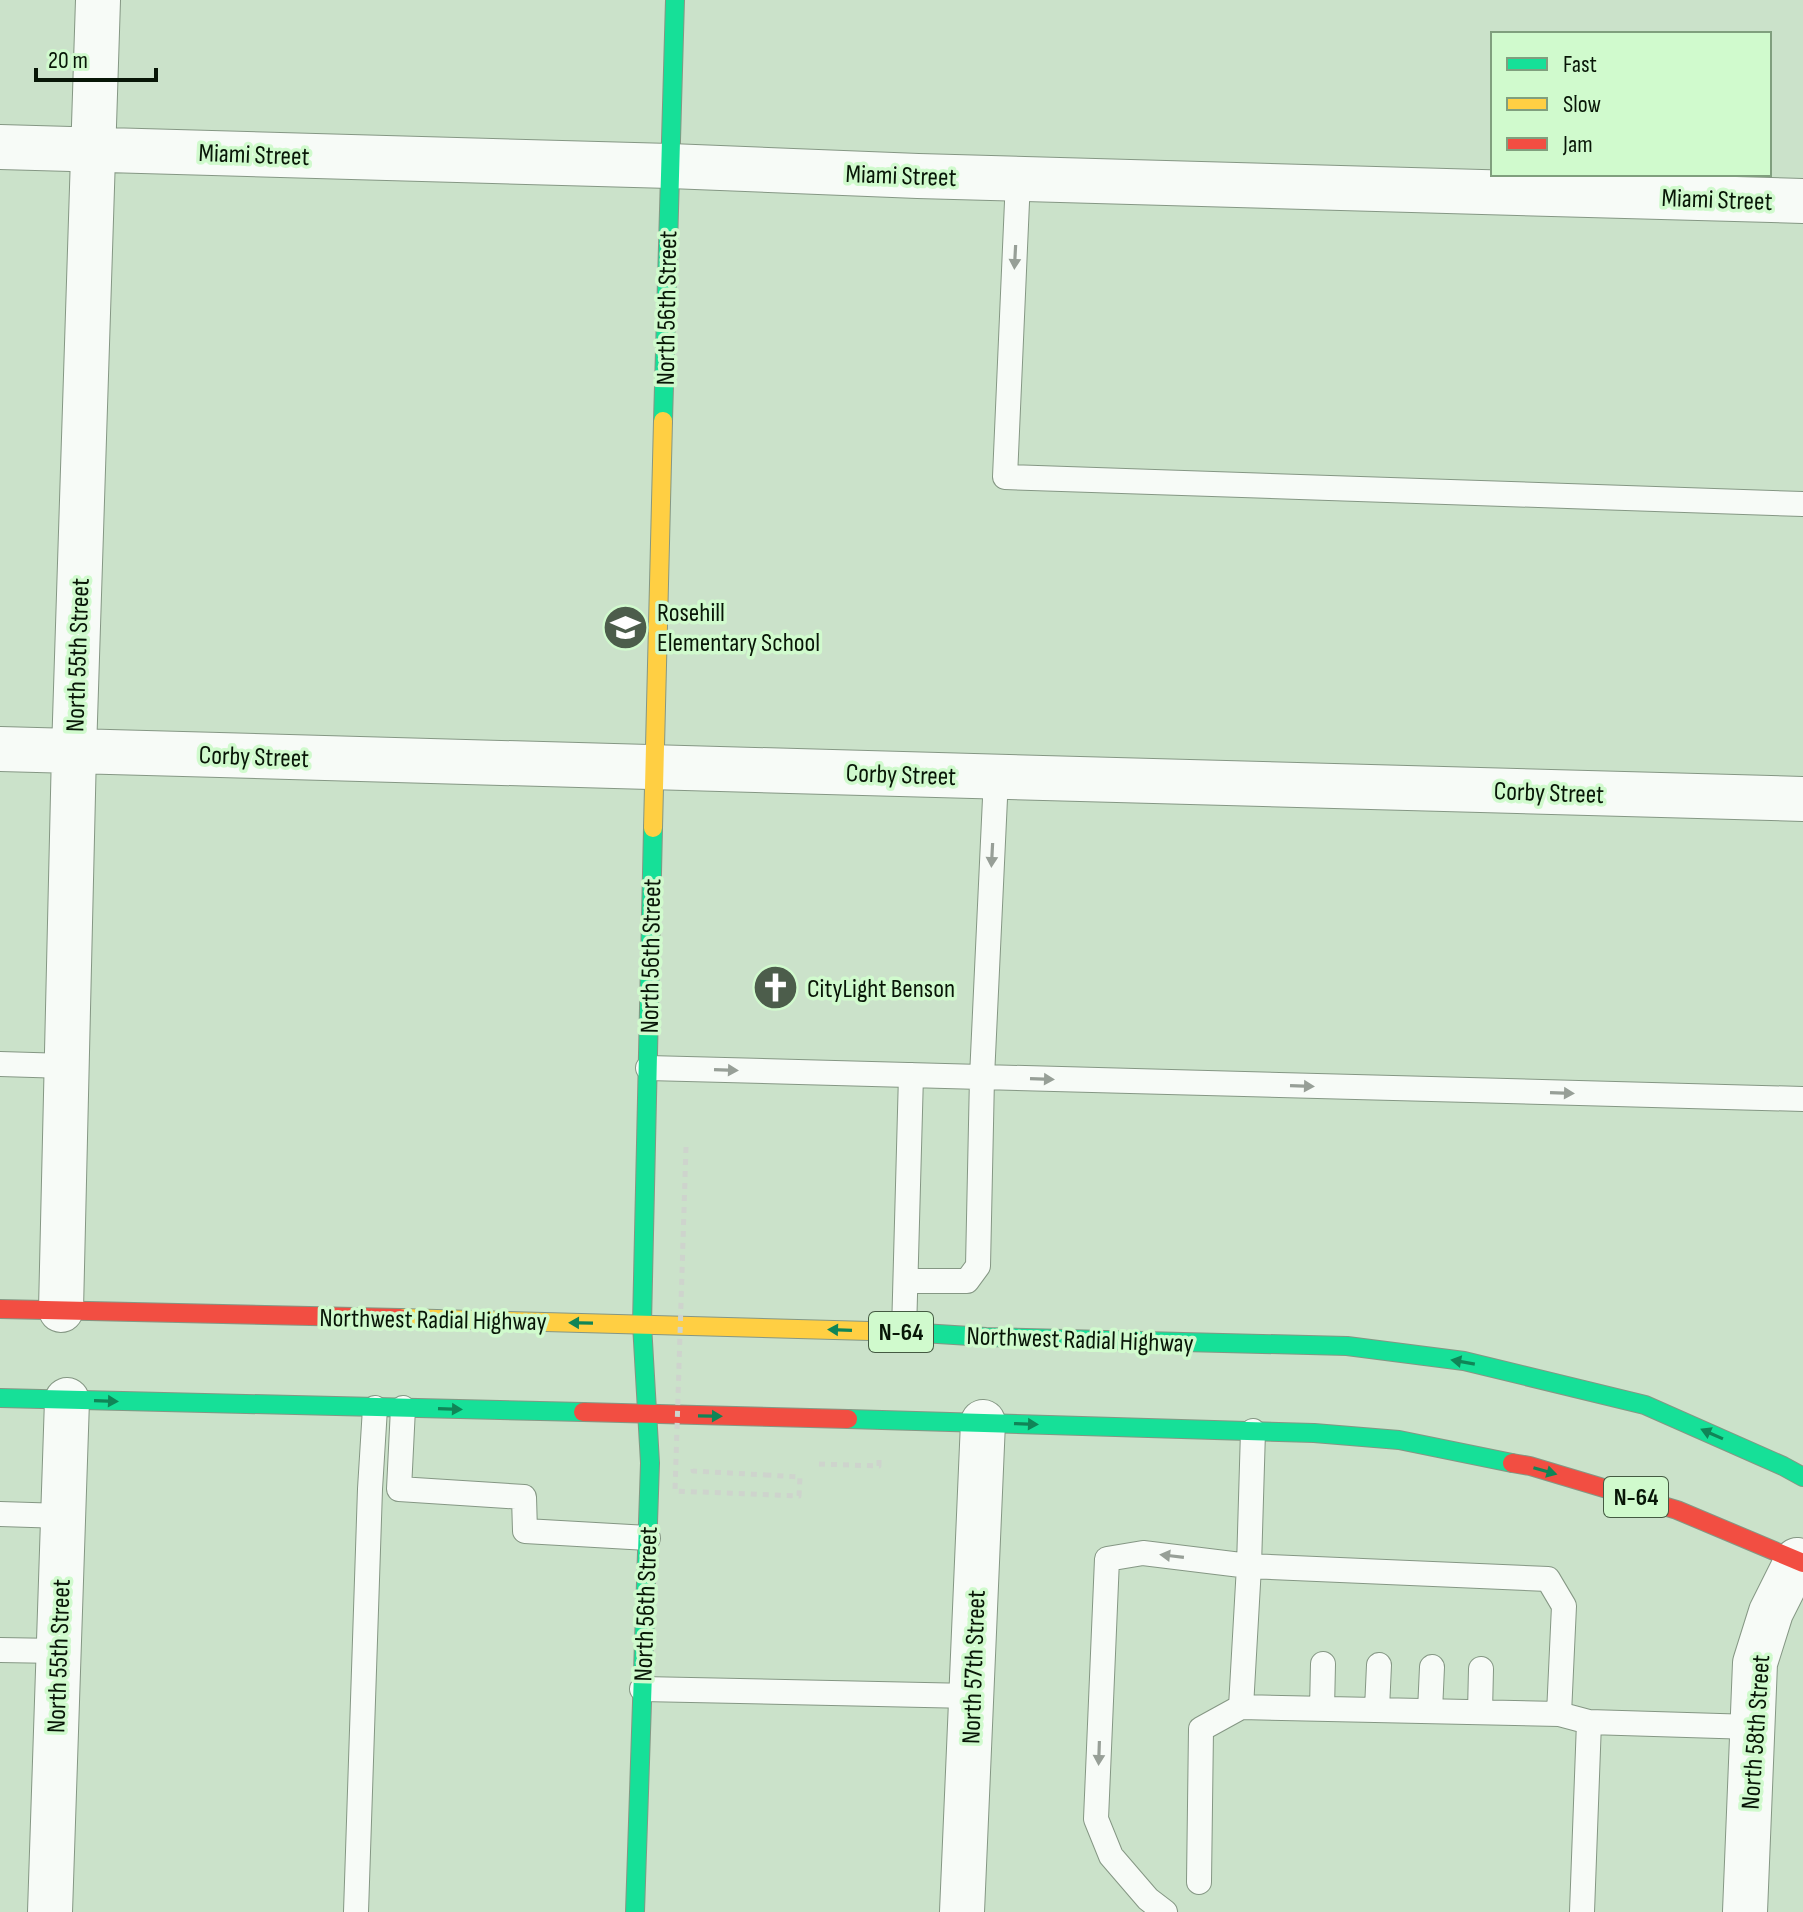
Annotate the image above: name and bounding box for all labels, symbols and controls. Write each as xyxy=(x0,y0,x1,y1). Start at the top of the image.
scale bar xyxy=(36,32,156,82)
legend xyxy=(1491,32,1771,176)
text: 20 m xyxy=(48,46,88,75)
text: Fast xyxy=(1563,50,1597,79)
text: Slow xyxy=(1563,90,1601,119)
text: Jam xyxy=(1562,130,1593,159)
street label: Miami Street xyxy=(198,138,310,173)
street label: Miami Street xyxy=(845,159,957,194)
street label: Miami Street xyxy=(1661,183,1773,218)
street label: North 56th Street xyxy=(651,230,684,386)
one-way arrow xyxy=(1008,245,1021,270)
street label: North 55th Street xyxy=(60,578,97,733)
place label: Rosehill Elementary School xyxy=(657,598,820,659)
school or university icon: Rosehill Elementary School xyxy=(602,603,650,651)
street label: Corby Street xyxy=(198,740,310,775)
street label: Corby Street xyxy=(845,758,957,793)
street label: Corby Street xyxy=(1493,776,1605,811)
one-way arrow xyxy=(986,843,999,868)
street label: North 56th Street xyxy=(635,878,668,1034)
church icon: CityLight Benson xyxy=(752,964,800,1012)
place label: CityLight Benson xyxy=(807,974,955,1005)
one-way arrow xyxy=(714,1064,739,1076)
one-way arrow xyxy=(1030,1072,1055,1085)
one-way arrow xyxy=(1290,1079,1315,1092)
one-way arrow xyxy=(1550,1086,1575,1099)
street label: Northwest Radial Highway xyxy=(319,1303,547,1338)
road number: N-64 xyxy=(869,1312,933,1352)
one-way arrow xyxy=(568,1317,593,1329)
street label: Northwest Radial Highway xyxy=(966,1321,1194,1360)
one-way arrow xyxy=(827,1324,852,1337)
one-way arrow xyxy=(1450,1355,1475,1367)
one-way arrow xyxy=(94,1394,119,1407)
one-way arrow xyxy=(438,1403,463,1416)
one-way arrow xyxy=(698,1410,723,1422)
one-way arrow xyxy=(1014,1417,1039,1430)
one-way arrow xyxy=(1700,1428,1724,1441)
one-way arrow xyxy=(1533,1465,1558,1477)
road number: N-64 xyxy=(1604,1477,1668,1517)
street label: North 56th Street xyxy=(628,1526,665,1682)
one-way arrow xyxy=(1159,1549,1184,1562)
street label: North 55th Street xyxy=(41,1579,78,1734)
street label: North 57th Street xyxy=(956,1589,993,1745)
street label: North 58th Street xyxy=(1736,1654,1777,1810)
one-way arrow xyxy=(1092,1741,1105,1766)

